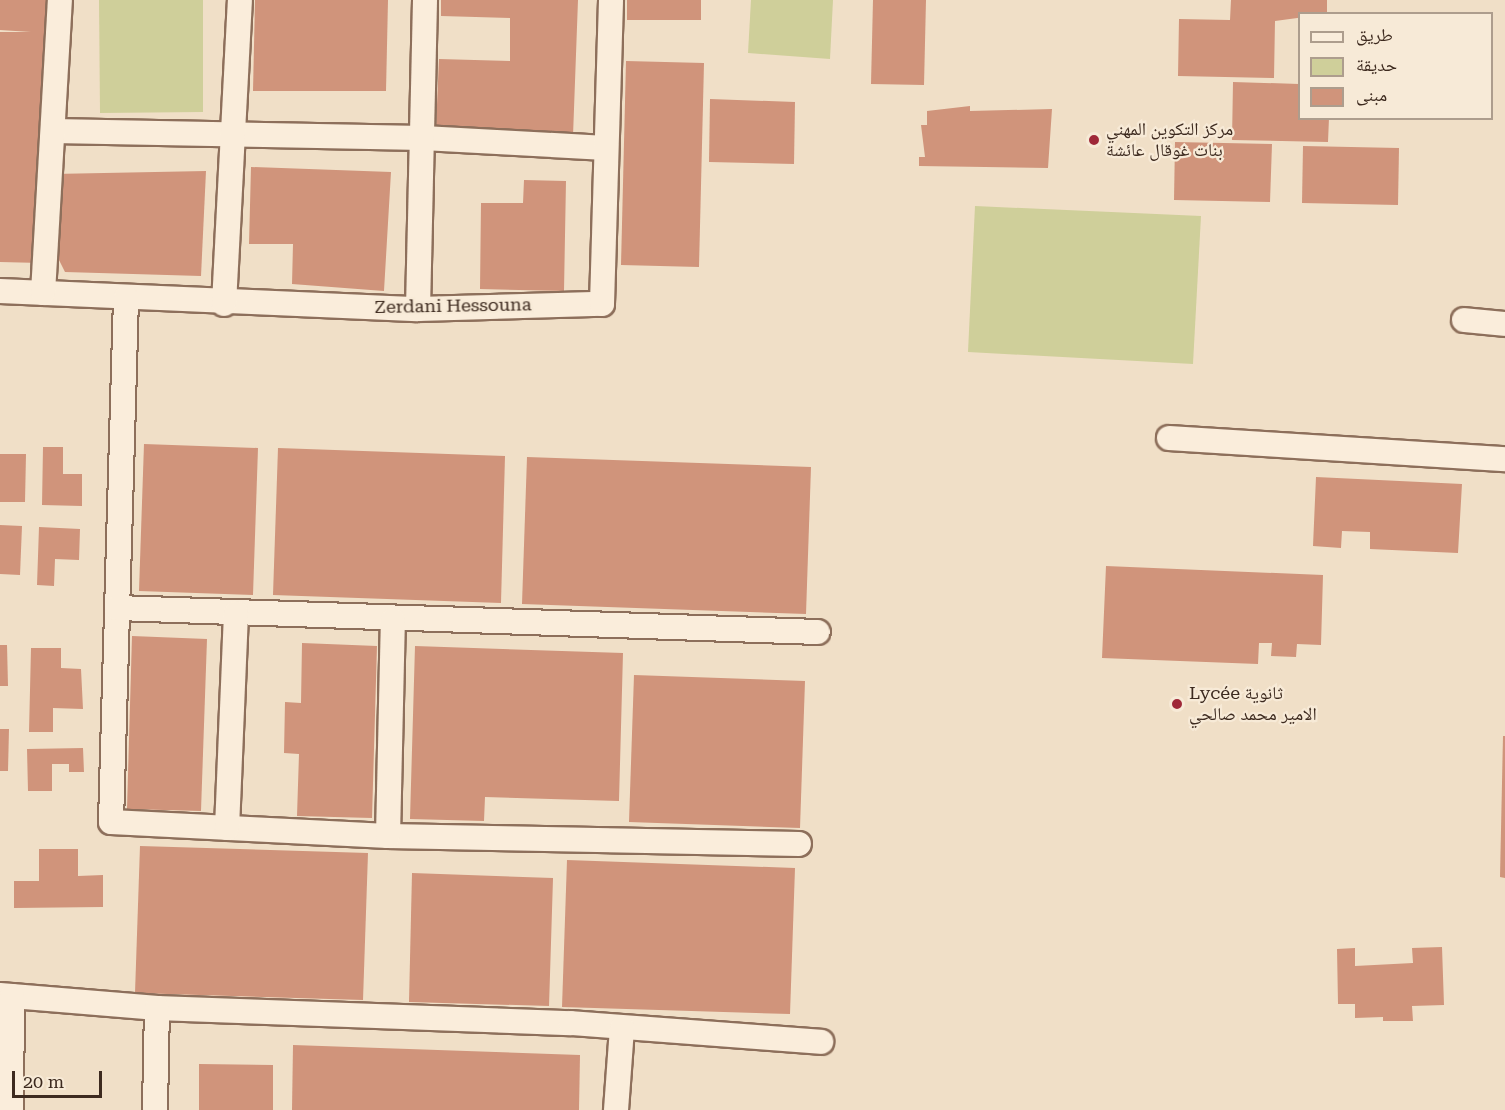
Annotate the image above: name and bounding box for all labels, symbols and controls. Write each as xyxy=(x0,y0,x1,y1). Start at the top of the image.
legend xyxy=(1298,12,1493,120)
text: طريق xyxy=(1356,24,1393,45)
text: حديقة xyxy=(1356,54,1397,75)
text: مبنى xyxy=(1356,84,1387,105)
place label: مركز التكوين المهني بنات غوقال عائشة xyxy=(1106,119,1233,162)
marker: مركز التكوين المهني بنات غوقال عائشة xyxy=(1087,133,1101,147)
street label: Zerdani Hessouna xyxy=(374,294,532,318)
place label: Lycée ثانوية الامير محمد صالحي xyxy=(1189,683,1317,726)
marker: Lycée ثانوية الامير محمد صالحي xyxy=(1170,697,1184,711)
scale bar xyxy=(15,1059,105,1097)
text: 20 m xyxy=(23,1071,64,1092)

